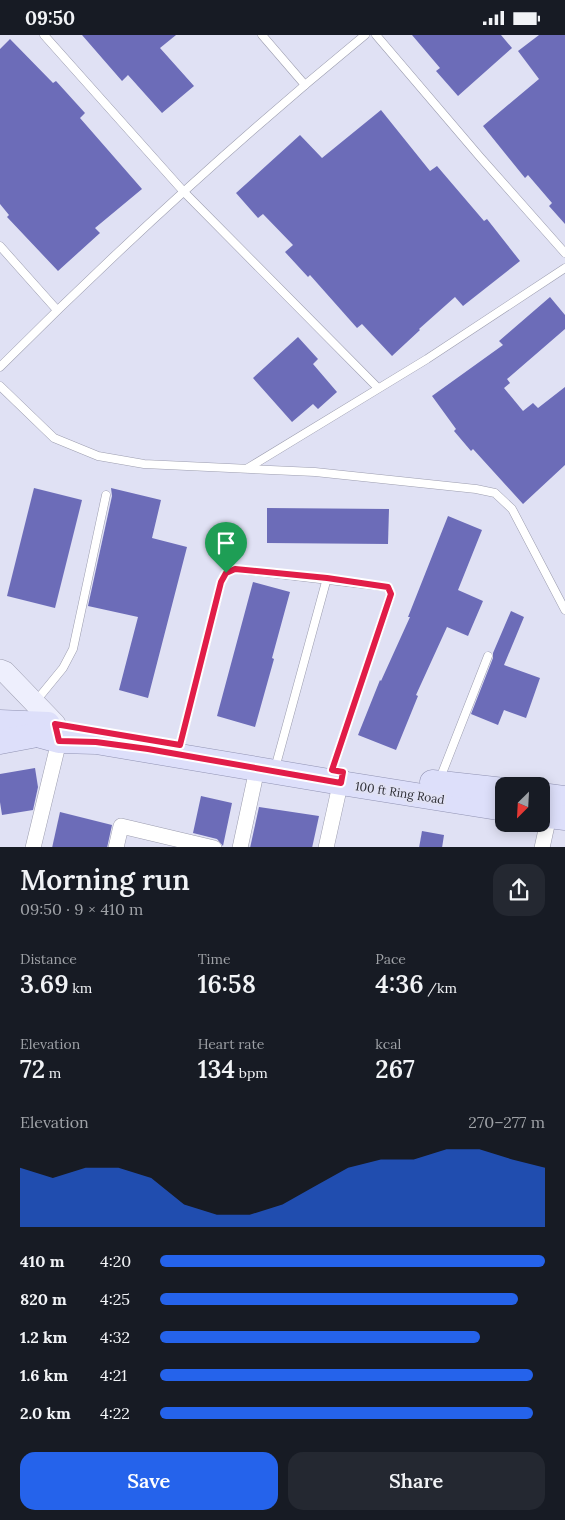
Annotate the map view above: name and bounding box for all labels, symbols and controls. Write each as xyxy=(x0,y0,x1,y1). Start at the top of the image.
text: 09:50 xyxy=(25,6,75,30)
pin xyxy=(205,522,247,573)
icon: arrive xyxy=(212,529,240,557)
north arrow xyxy=(495,777,550,833)
map controls xyxy=(495,777,550,832)
street label: 100 ft Ring Road xyxy=(354,778,446,807)
text: Morning run xyxy=(20,862,190,898)
button: share xyxy=(493,864,545,916)
text: 09:50 · 9 × 410 m xyxy=(20,899,143,919)
text: Distance xyxy=(20,950,77,968)
text: Time xyxy=(198,950,231,968)
text: Pace xyxy=(375,950,406,968)
text: 3.69 xyxy=(20,968,69,1000)
text: 16:58 xyxy=(198,968,256,1000)
text: 4:36 xyxy=(375,968,424,1000)
text: km xyxy=(69,979,92,997)
text: /km xyxy=(424,979,457,997)
text: Elevation xyxy=(20,1035,80,1053)
text: Heart rate xyxy=(198,1035,264,1053)
text: kcal xyxy=(375,1035,401,1053)
text: 72 xyxy=(20,1053,45,1085)
text: 134 xyxy=(198,1053,235,1085)
text: 267 xyxy=(375,1053,415,1085)
text: m xyxy=(45,1064,61,1082)
text: bpm xyxy=(235,1064,268,1082)
text: Elevation xyxy=(20,1112,89,1132)
text: 270–277 m xyxy=(468,1112,545,1132)
text: 410 m xyxy=(20,1251,64,1271)
text: 4:20 xyxy=(100,1251,131,1271)
text: 820 m xyxy=(20,1289,67,1309)
text: 4:25 xyxy=(100,1289,130,1309)
text: 1.2 km xyxy=(20,1327,67,1347)
text: 4:32 xyxy=(100,1327,130,1347)
text: 1.6 km xyxy=(20,1365,68,1385)
text: 4:21 xyxy=(100,1365,127,1385)
text: 2.0 km xyxy=(20,1403,71,1423)
text: 4:22 xyxy=(100,1403,130,1423)
button: Save xyxy=(20,1452,278,1510)
button: Share xyxy=(288,1452,545,1510)

